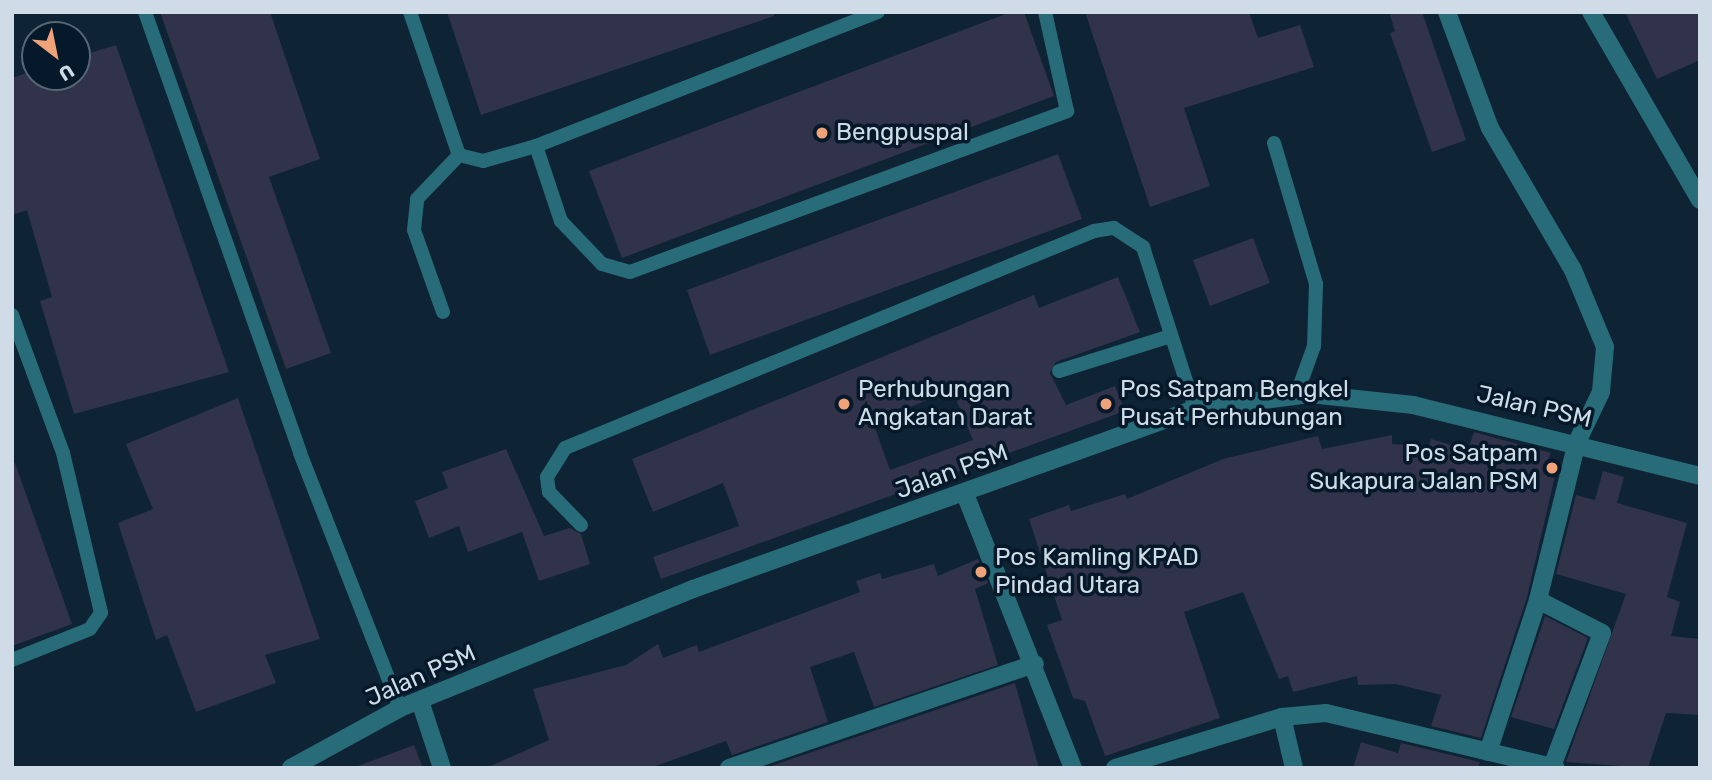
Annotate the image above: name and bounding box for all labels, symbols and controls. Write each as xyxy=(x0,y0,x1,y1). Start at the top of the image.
north arrow xyxy=(21,21,91,91)
text: U xyxy=(54,59,78,86)
place label: Bengpuspal xyxy=(836,119,969,147)
marker: Bengpuspal xyxy=(814,125,830,141)
place label: Perhubungan Angkatan Darat xyxy=(858,376,1033,432)
place label: Pos Satpam Bengkel Pusat Perhubungan xyxy=(1120,376,1349,432)
street label: Jalan PSM xyxy=(1474,380,1594,434)
marker: Perhubungan Angkatan Darat xyxy=(836,396,852,412)
marker: Pos Satpam Bengkel Pusat Perhubungan xyxy=(1098,396,1114,412)
street label: Jalan PSM xyxy=(892,438,1012,506)
place label: Pos Satpam Sukapura Jalan PSM xyxy=(1309,440,1538,496)
marker: Pos Satpam Sukapura Jalan PSM xyxy=(1544,460,1560,476)
place label: Pos Kamling KPAD Pindad Utara xyxy=(995,544,1199,600)
marker: Pos Kamling KPAD Pindad Utara xyxy=(973,564,989,580)
street label: Jalan PSM xyxy=(362,639,480,713)

